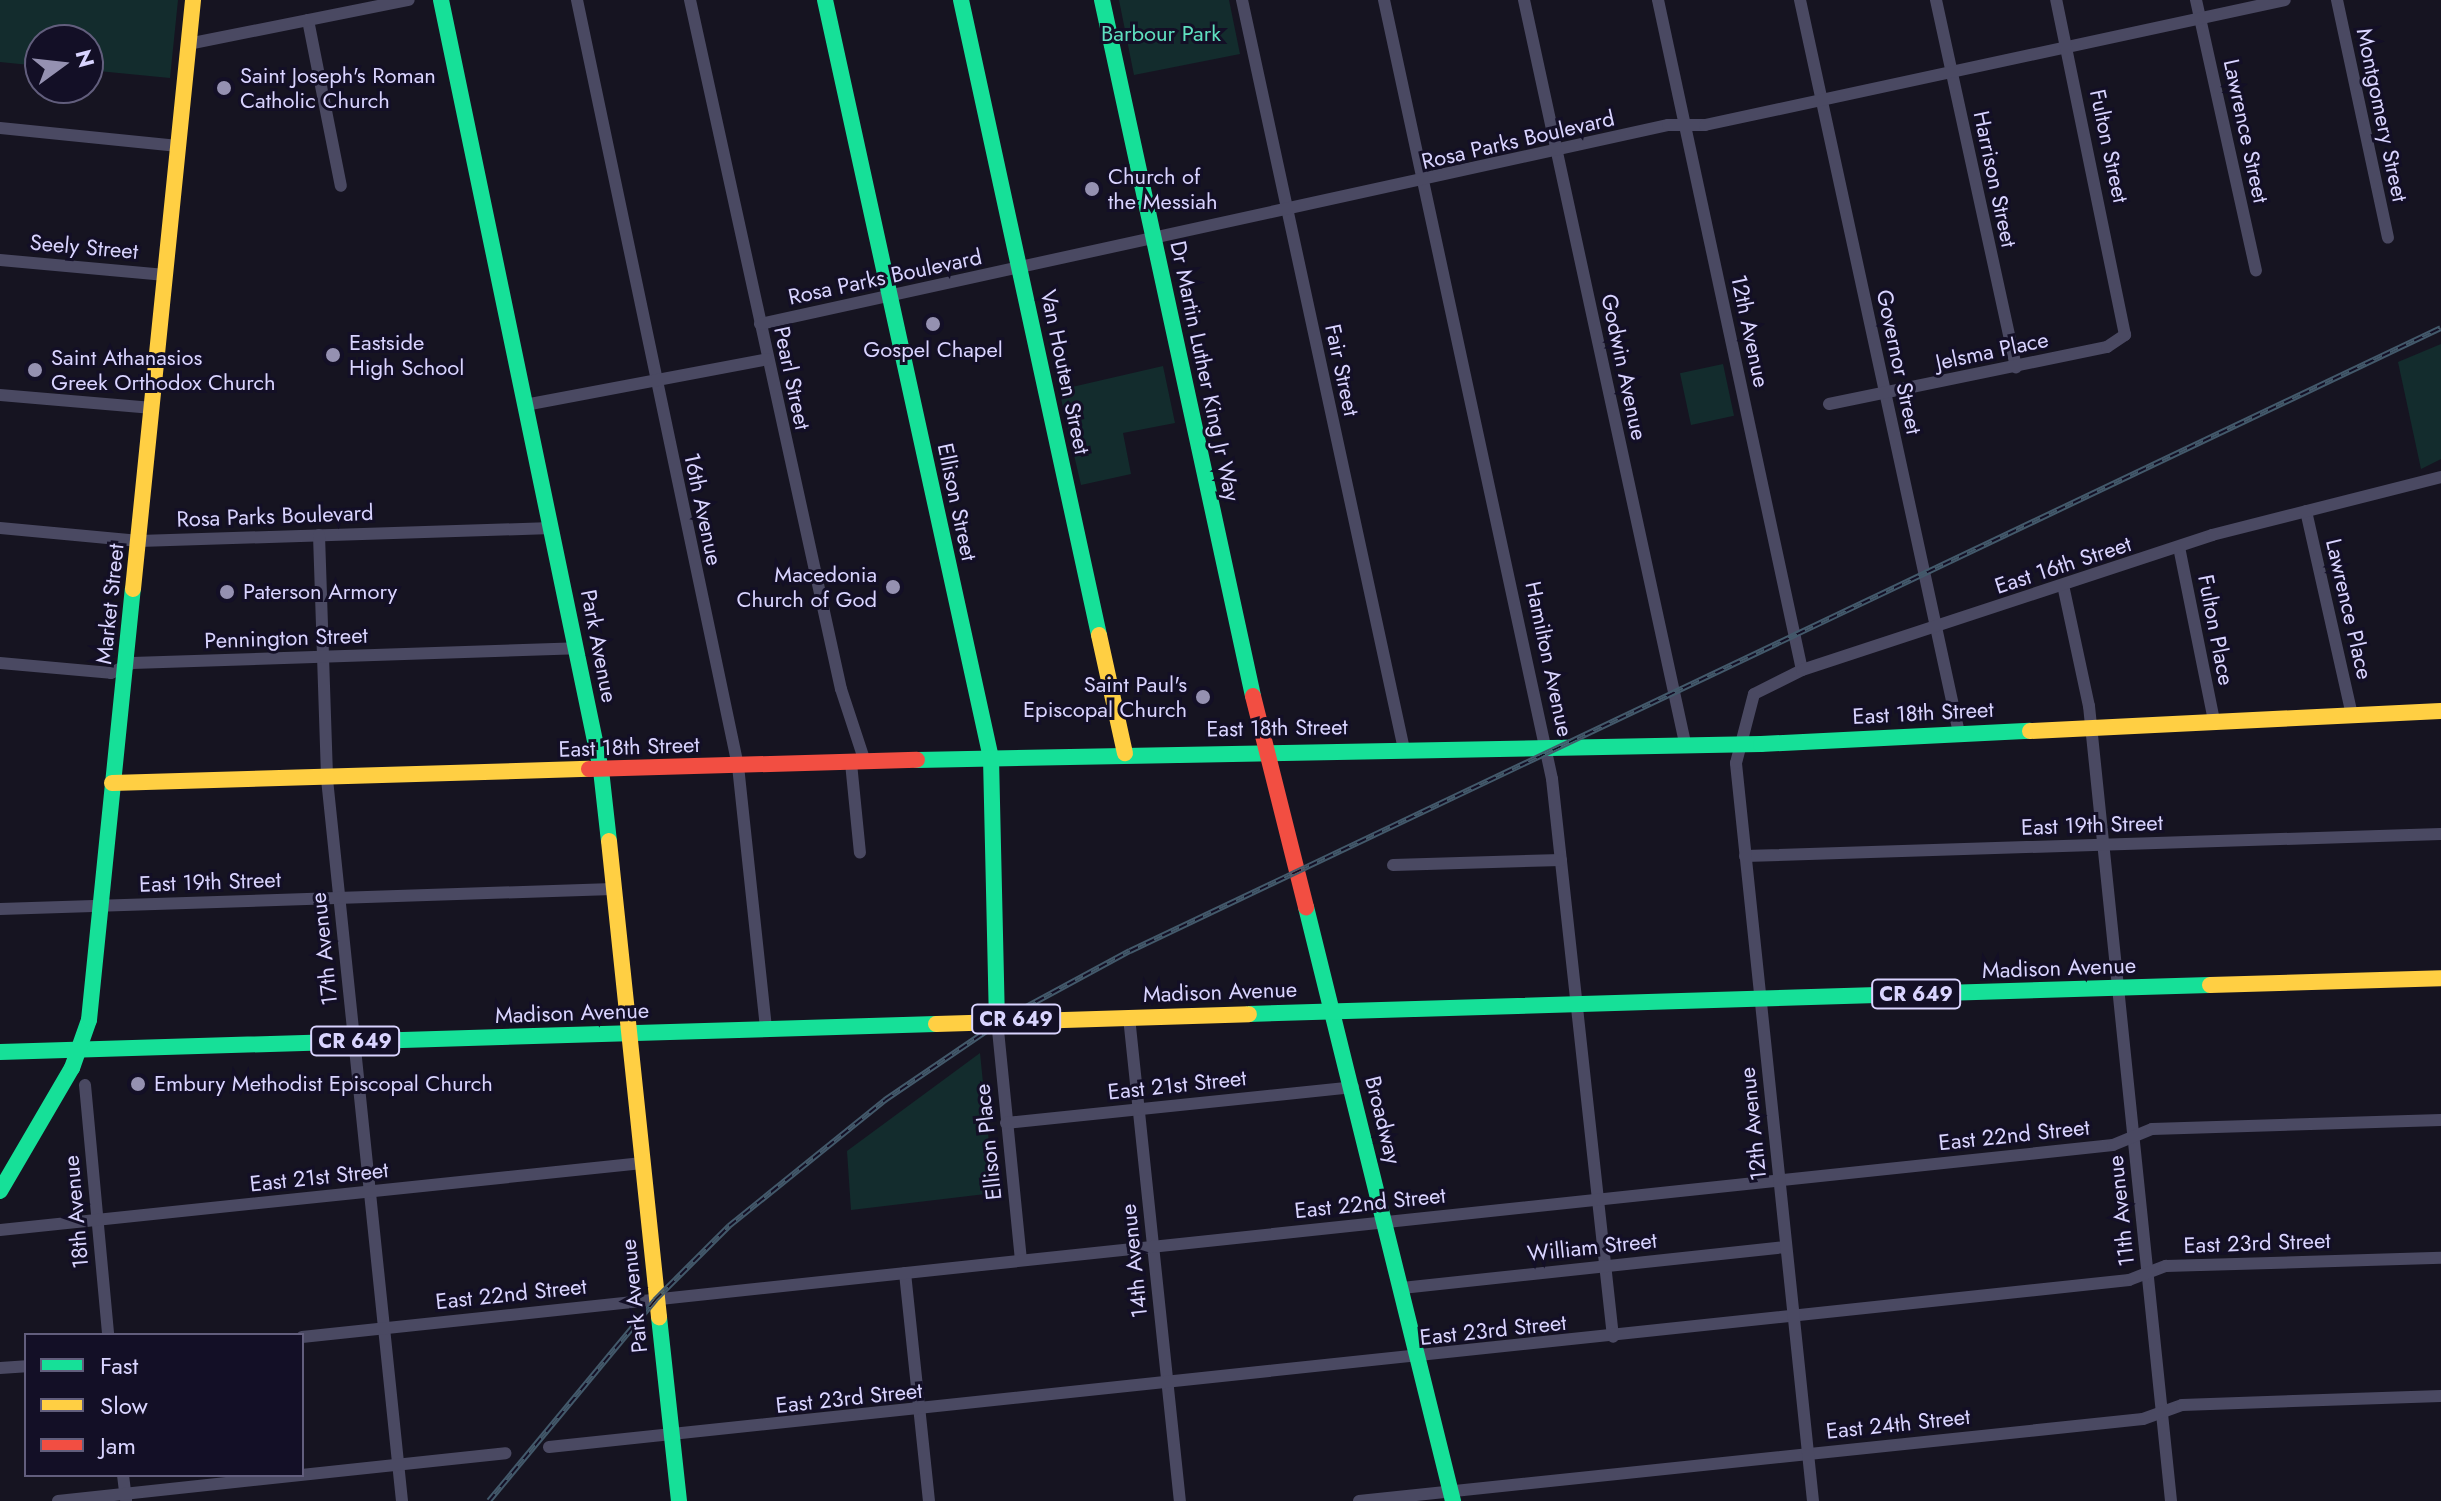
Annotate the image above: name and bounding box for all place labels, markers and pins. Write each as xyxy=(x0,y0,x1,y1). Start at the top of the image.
place label: Saint Joseph's Roman Catholic Church xyxy=(240,62,436,114)
marker: Saint Joseph's Roman Catholic Church xyxy=(215,79,233,97)
place label: Church of the Messiah xyxy=(1108,163,1217,214)
marker: Church of the Messiah xyxy=(1083,180,1101,198)
marker: Gospel Chapel xyxy=(924,315,942,333)
place label: Eastside High School xyxy=(349,329,464,380)
place label: Gospel Chapel xyxy=(863,337,1003,363)
place label: Saint Athanasios Greek Orthodox Church xyxy=(51,344,275,396)
marker: Eastside High School xyxy=(324,346,342,364)
marker: Saint Athanasios Greek Orthodox Church xyxy=(26,361,44,379)
place label: Macedonia Church of God xyxy=(736,561,877,612)
marker: Macedonia Church of God xyxy=(884,578,902,596)
place label: Paterson Armory xyxy=(243,579,397,605)
marker: Paterson Armory xyxy=(218,583,236,601)
place label: Saint Paul's Episcopal Church xyxy=(1023,671,1187,722)
marker: Saint Paul's Episcopal Church xyxy=(1194,688,1212,706)
place label: Embury Methodist Episcopal Church xyxy=(154,1071,493,1097)
marker: Embury Methodist Episcopal Church xyxy=(129,1075,147,1093)

